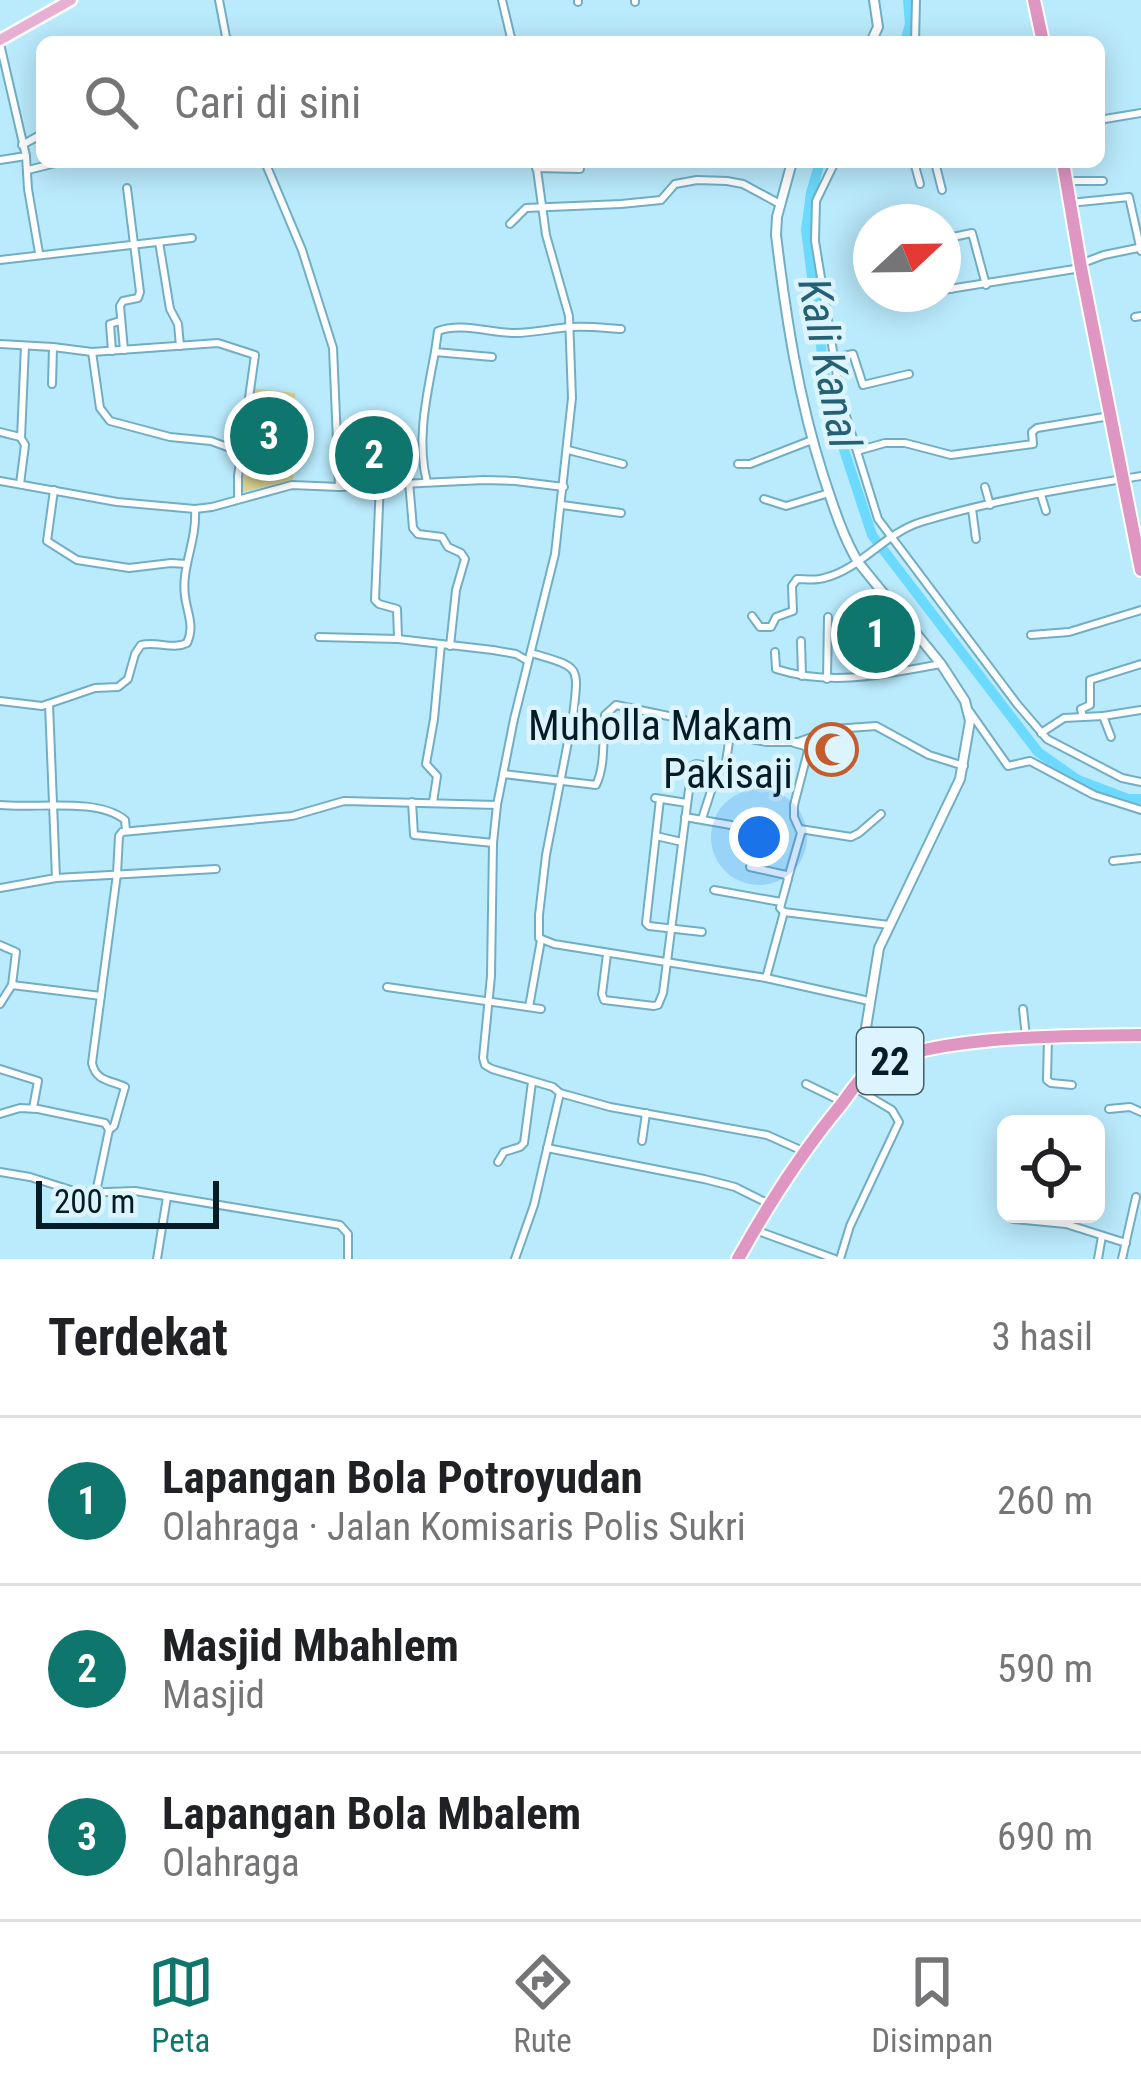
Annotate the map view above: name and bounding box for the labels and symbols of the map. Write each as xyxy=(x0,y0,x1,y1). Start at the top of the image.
north arrow xyxy=(853,204,961,312)
water label: Kali Kanal xyxy=(787,274,872,453)
pin: 3 xyxy=(230,391,308,481)
pin: 2 xyxy=(335,410,413,500)
pin: 1 xyxy=(837,589,915,679)
place label: Muholla Makam Pakisaji xyxy=(528,701,793,798)
mosque icon: Muholla Makam Pakisaji xyxy=(804,721,860,777)
your location xyxy=(729,807,789,867)
road number: 22 xyxy=(857,1028,923,1094)
scale bar xyxy=(36,1175,219,1228)

